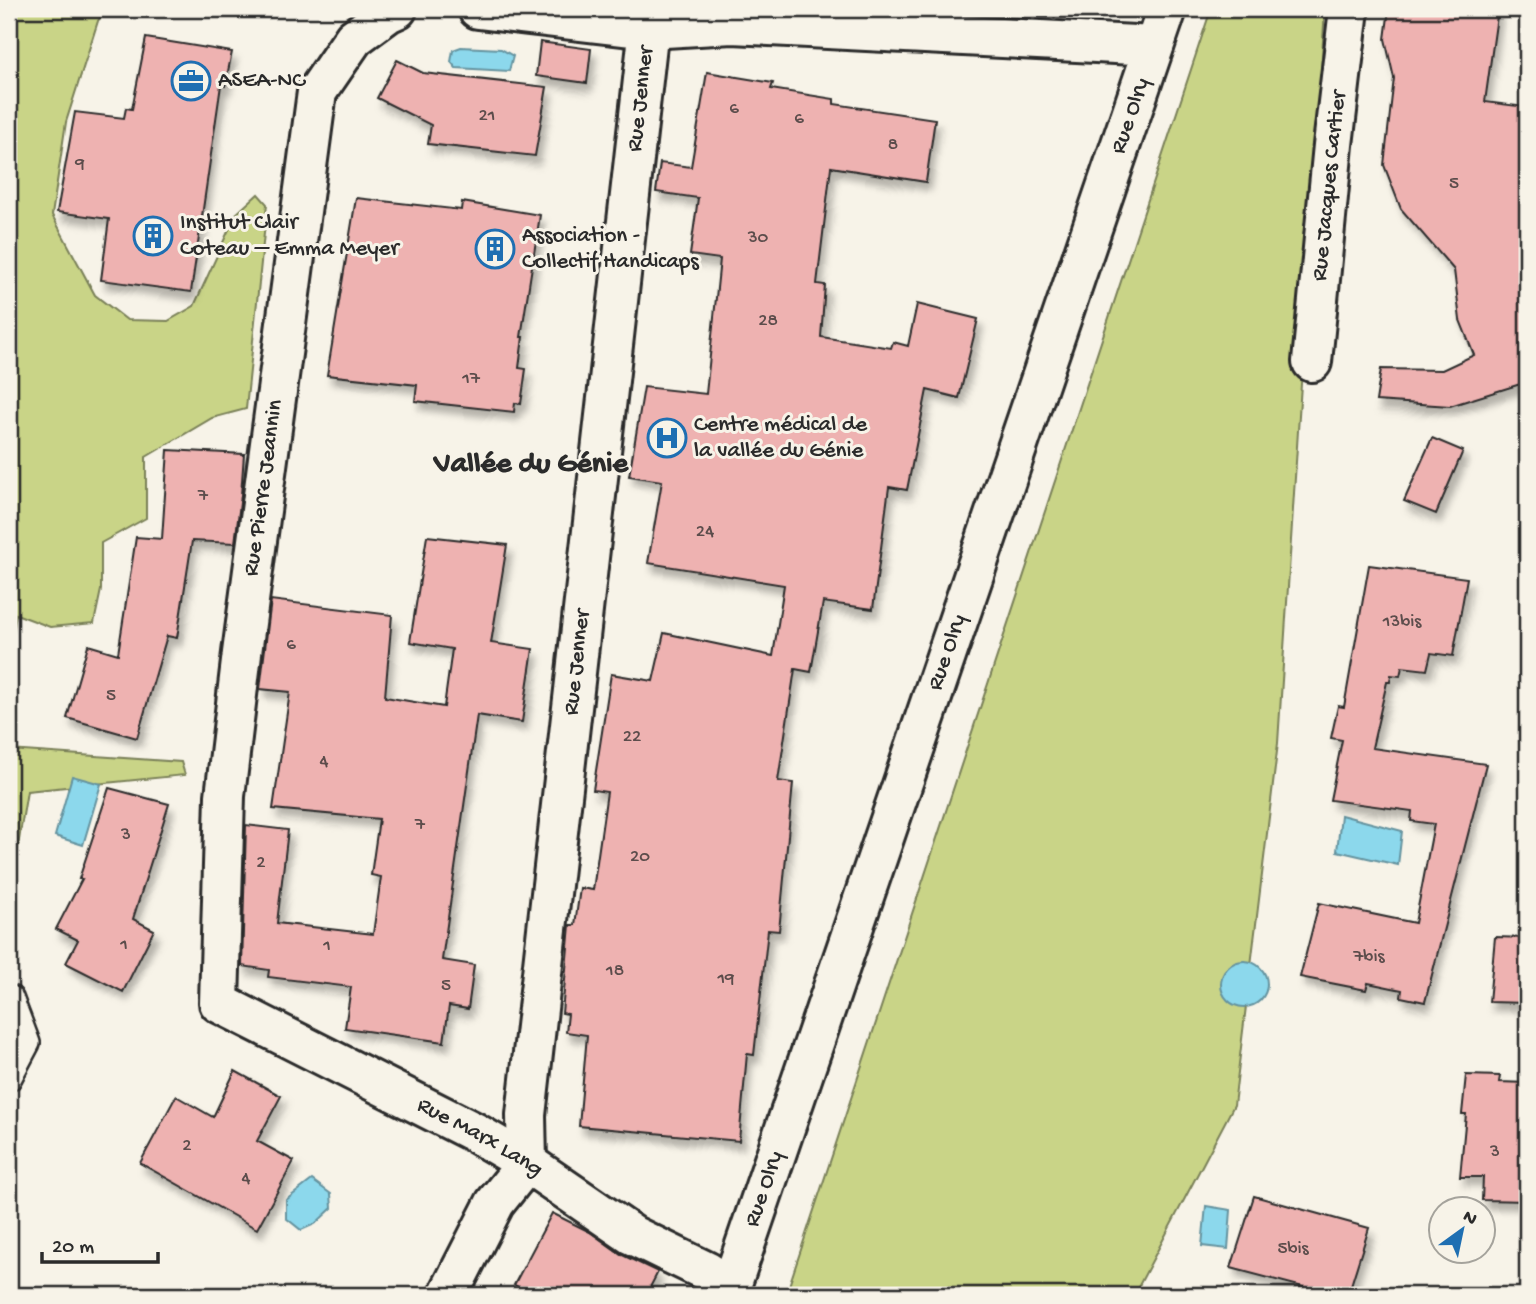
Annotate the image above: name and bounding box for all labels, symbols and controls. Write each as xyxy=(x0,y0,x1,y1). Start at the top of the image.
street label: Rue Jenner xyxy=(621,43,660,153)
office icon: ASEA-NC xyxy=(170,60,212,102)
place label: ASEA-NC xyxy=(218,68,306,95)
street label: Rue Olry xyxy=(1105,74,1156,157)
street label: Rue Jacques Cartier xyxy=(1306,87,1353,282)
house number: 6 xyxy=(729,98,739,121)
house number: 21 xyxy=(479,105,496,128)
house number: 6 xyxy=(794,108,804,131)
house number: 8 xyxy=(888,134,898,157)
house number: 9 xyxy=(74,153,85,176)
house number: 5 xyxy=(1449,173,1459,196)
place label: Institut Clair Coteau – Emma Meyer xyxy=(180,210,400,263)
building icon: Institut Clair Coteau – Emma Meyer xyxy=(132,215,174,257)
place label: Association - Collectif Handicaps xyxy=(522,223,699,276)
house number: 30 xyxy=(747,227,769,250)
building icon: Association - Collectif Handicaps xyxy=(474,228,516,270)
house number: 28 xyxy=(758,310,778,333)
house number: 17 xyxy=(461,368,481,391)
street label: Rue Pierre Jeannin xyxy=(238,398,290,578)
place label: Centre médical de la vallée du Génie xyxy=(694,412,868,465)
hospital icon: Centre médical de la vallée du Génie xyxy=(646,417,688,459)
district label: Vallée du Génie xyxy=(432,448,630,483)
house number: 7 xyxy=(197,485,209,508)
house number: 24 xyxy=(696,521,714,544)
street label: Rue Jenner xyxy=(558,606,597,717)
street label: Rue Olry xyxy=(922,611,973,694)
house number: 13bis xyxy=(1382,611,1422,634)
house number: 6 xyxy=(286,634,296,657)
house number: 5 xyxy=(106,685,116,708)
house number: 22 xyxy=(623,726,641,749)
house number: 4 xyxy=(320,751,329,774)
house number: 7 xyxy=(414,814,426,837)
house number: 3 xyxy=(120,824,131,847)
house number: 20 xyxy=(630,846,650,869)
house number: 2 xyxy=(256,852,266,875)
house number: 1 xyxy=(119,934,128,957)
house number: 1 xyxy=(322,935,331,958)
house number: 7bis xyxy=(1352,946,1386,969)
house number: 18 xyxy=(605,960,624,983)
house number: 19 xyxy=(716,968,735,991)
house number: 5 xyxy=(441,975,451,998)
street label: Rue Marx Lang xyxy=(412,1092,548,1183)
house number: 2 xyxy=(182,1135,192,1158)
house number: 3 xyxy=(1489,1141,1500,1164)
street label: Rue Olry xyxy=(739,1147,790,1231)
house number: 4 xyxy=(242,1168,251,1191)
north arrow xyxy=(1428,1196,1498,1266)
text: N xyxy=(1458,1206,1481,1232)
scale bar xyxy=(42,1220,158,1264)
text: 20 m xyxy=(52,1236,94,1261)
house number: 5bis xyxy=(1277,1238,1310,1261)

